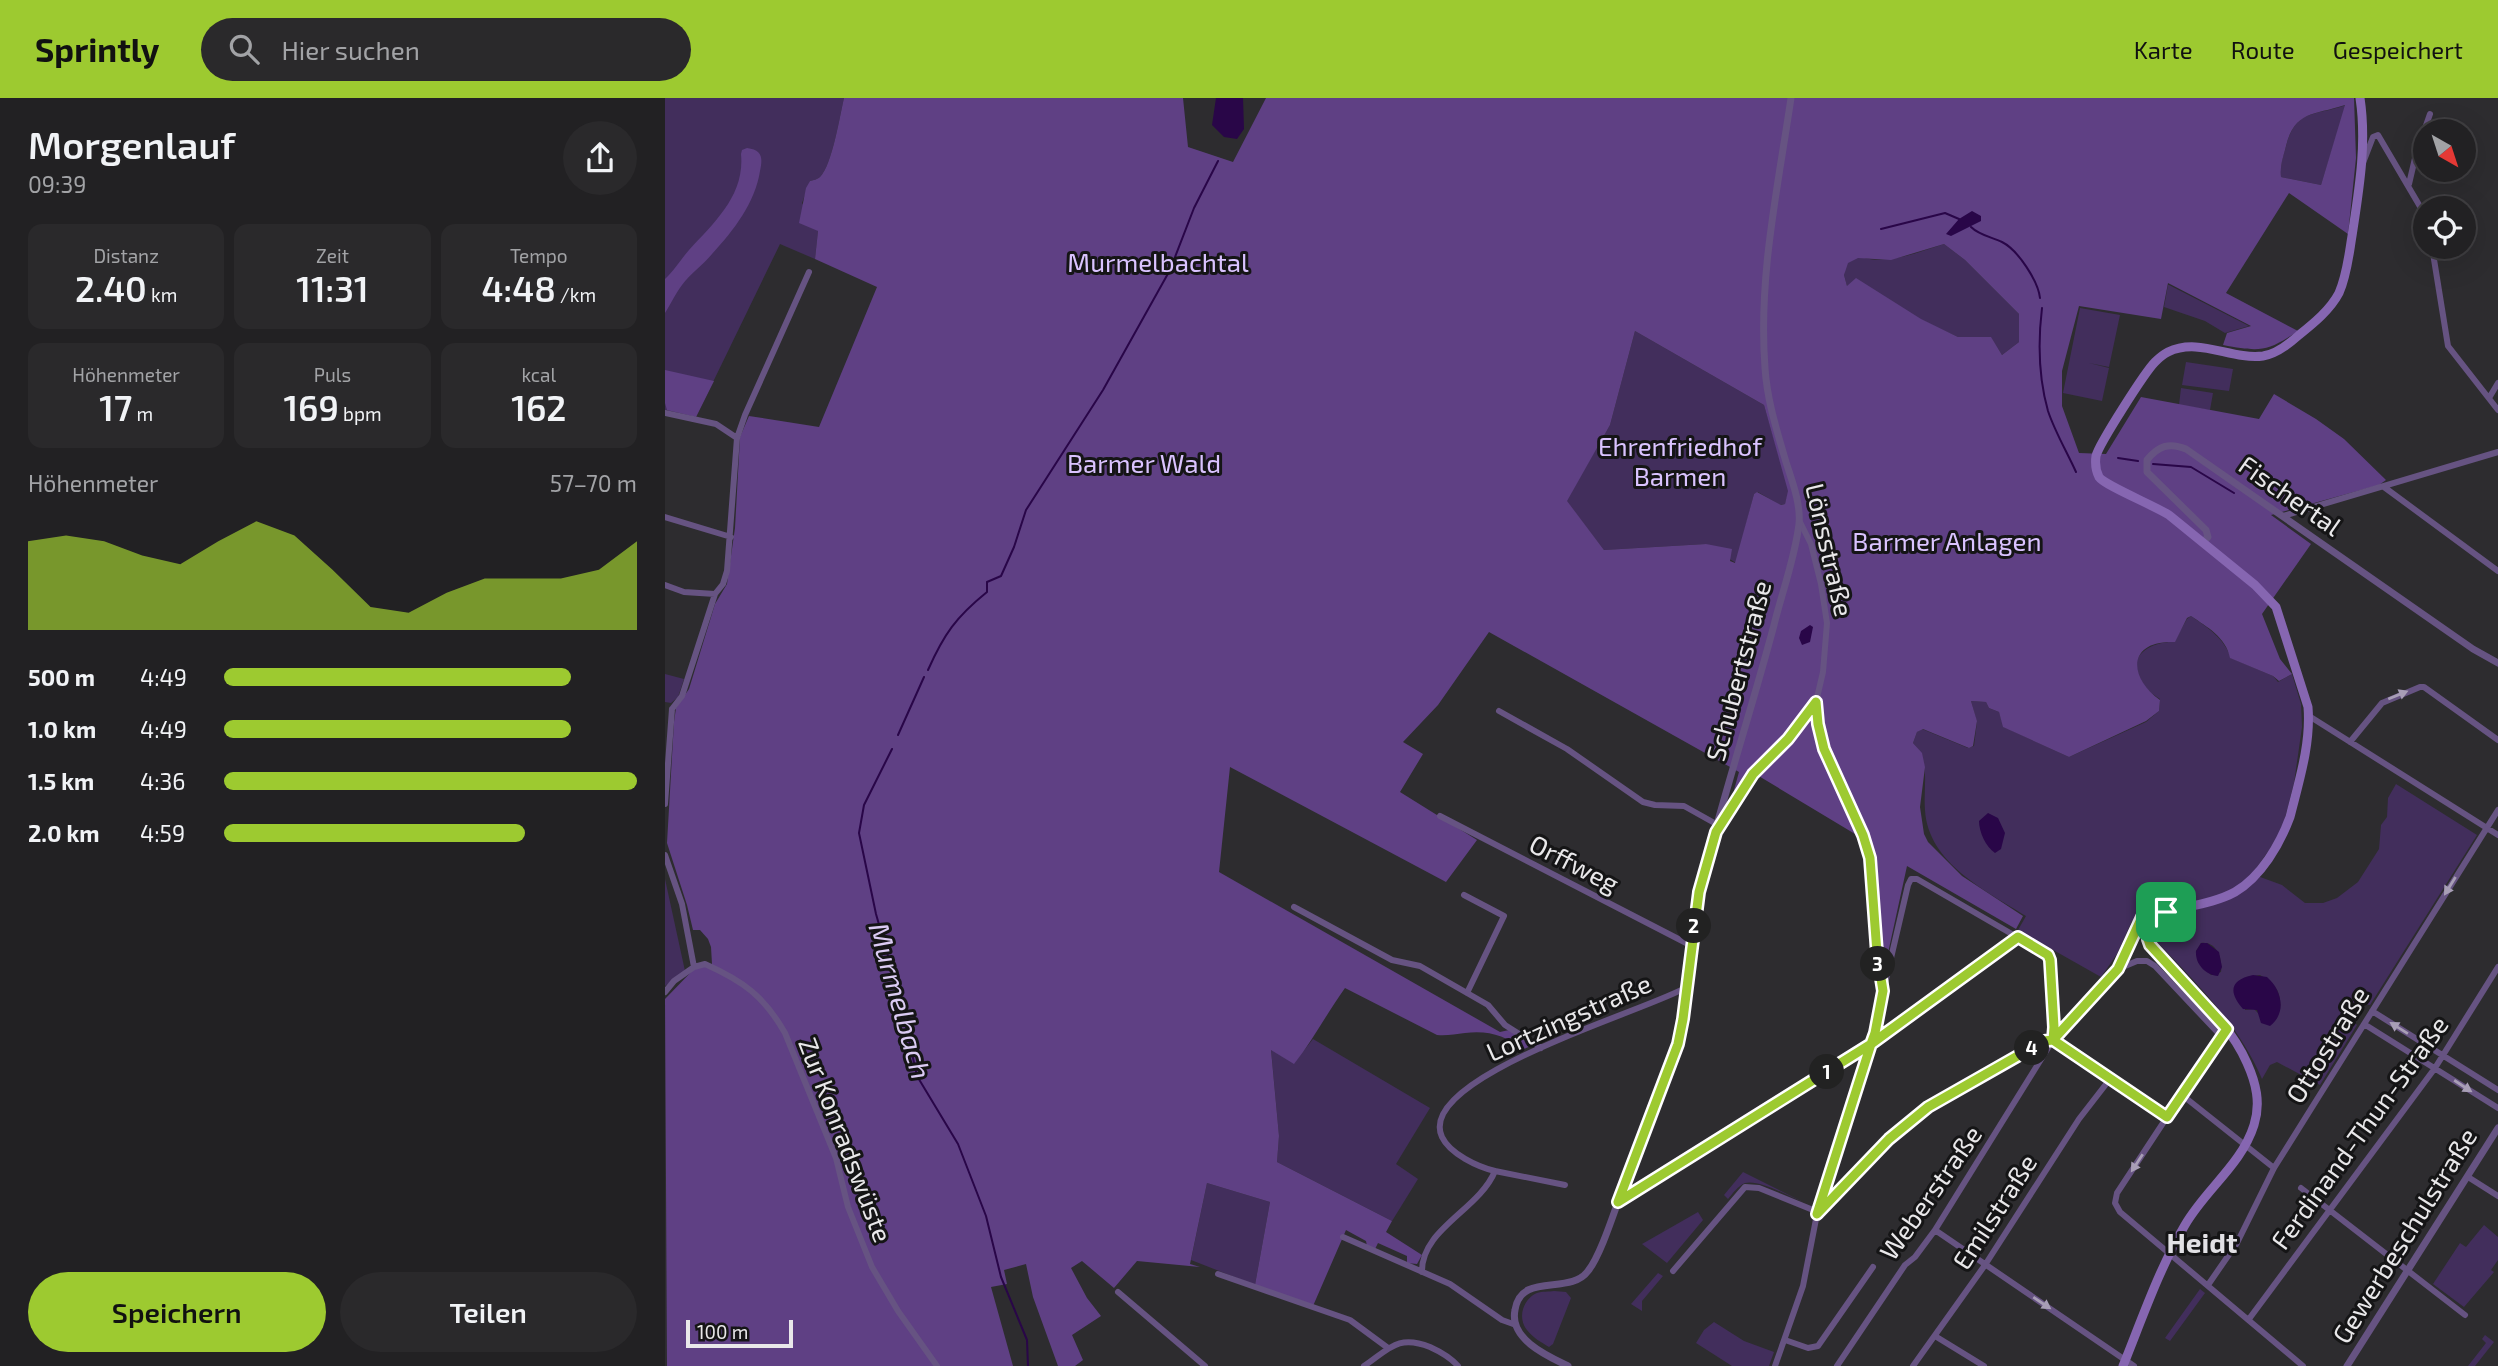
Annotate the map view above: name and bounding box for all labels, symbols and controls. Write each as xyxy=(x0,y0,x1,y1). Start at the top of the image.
search box xyxy=(201,18,691,81)
text: Sprintly xyxy=(35,29,159,69)
icon: search xyxy=(225,30,263,68)
text: Hier suchen xyxy=(281,34,420,65)
text: Karte xyxy=(2134,35,2193,64)
text: Route xyxy=(2231,35,2295,64)
text: Gespeichert xyxy=(2333,35,2463,64)
north arrow xyxy=(2413,119,2476,182)
map controls xyxy=(2413,119,2476,259)
text: Morgenlauf xyxy=(28,121,235,167)
button: share xyxy=(563,121,637,195)
text: 09:39 xyxy=(28,170,86,198)
button: locate xyxy=(2413,196,2476,259)
text: Distanz xyxy=(93,244,159,267)
text: Zeit xyxy=(316,244,349,267)
text: Tempo xyxy=(510,244,568,267)
park label: Murmelbachtal xyxy=(1067,246,1249,277)
text: 2.40 xyxy=(75,267,147,309)
text: 11:31 xyxy=(296,267,369,309)
text: 4:48 xyxy=(482,267,556,309)
text: km xyxy=(147,283,177,306)
text: /km xyxy=(556,283,596,306)
text: Höhenmeter xyxy=(72,363,180,386)
text: Puls xyxy=(314,363,351,386)
text: kcal xyxy=(521,363,556,386)
text: 17 xyxy=(99,386,132,428)
text: 169 xyxy=(283,386,339,428)
text: 162 xyxy=(511,386,566,428)
text: m xyxy=(132,402,153,425)
text: bpm xyxy=(339,402,382,425)
park label: Ehrenfriedhof Barmen xyxy=(1598,430,1763,491)
park label: Barmer Wald xyxy=(1067,447,1221,478)
street label: Fischertal xyxy=(2234,448,2348,541)
text: Höhenmeter xyxy=(28,469,158,497)
text: 57–70 m xyxy=(550,469,637,497)
street label: Lönsstraße xyxy=(1800,480,1861,619)
park label: Barmer Anlagen xyxy=(1852,525,2042,556)
street label: Schubertstraße xyxy=(1699,577,1777,764)
text: 500 m xyxy=(28,663,95,691)
text: 4:49 xyxy=(140,663,187,691)
one-way arrow xyxy=(2388,690,2409,701)
text: 1.0 km xyxy=(28,715,96,743)
text: 4:49 xyxy=(140,715,187,743)
text: 1.5 km xyxy=(28,767,94,795)
text: 4:36 xyxy=(140,767,186,795)
text: 2.0 km xyxy=(28,819,100,847)
text: 4:59 xyxy=(140,819,185,847)
street label: Orffweg xyxy=(1525,827,1625,898)
one-way arrow xyxy=(2444,876,2457,896)
pin xyxy=(2136,882,2196,942)
icon: arrive xyxy=(2147,893,2185,931)
pin: 2 xyxy=(1677,908,1711,944)
text: 2 xyxy=(1688,914,1699,937)
water label: Murmelbach xyxy=(862,919,939,1083)
pin: 3 xyxy=(1861,946,1895,982)
text: 3 xyxy=(1872,952,1883,975)
street label: Lortzingstraße xyxy=(1481,966,1656,1067)
street label: Ottostraße xyxy=(2279,980,2375,1108)
street label: Ferdinand-Thun-Straße xyxy=(2264,1009,2454,1255)
one-way arrow xyxy=(2389,1021,2408,1034)
pin: 4 xyxy=(2015,1030,2049,1066)
street label: Zur Konradswüste xyxy=(793,1033,900,1246)
text: 4 xyxy=(2025,1036,2038,1059)
pin: 1 xyxy=(1809,1054,1845,1090)
text: 1 xyxy=(1822,1060,1831,1083)
one-way arrow xyxy=(2454,1080,2473,1093)
street label: Weberstraße xyxy=(1872,1119,1987,1265)
street label: Gewerbeschulstraße xyxy=(2325,1122,2483,1348)
street label: Emilstraße xyxy=(1945,1148,2042,1274)
one-way arrow xyxy=(2131,1153,2144,1172)
district label: Heidt xyxy=(2166,1225,2238,1259)
button: Speichern xyxy=(28,1272,326,1352)
button: Teilen xyxy=(340,1272,637,1352)
one-way arrow xyxy=(2032,1297,2052,1310)
scale bar xyxy=(686,1317,793,1349)
text: 100 m xyxy=(697,1320,748,1343)

